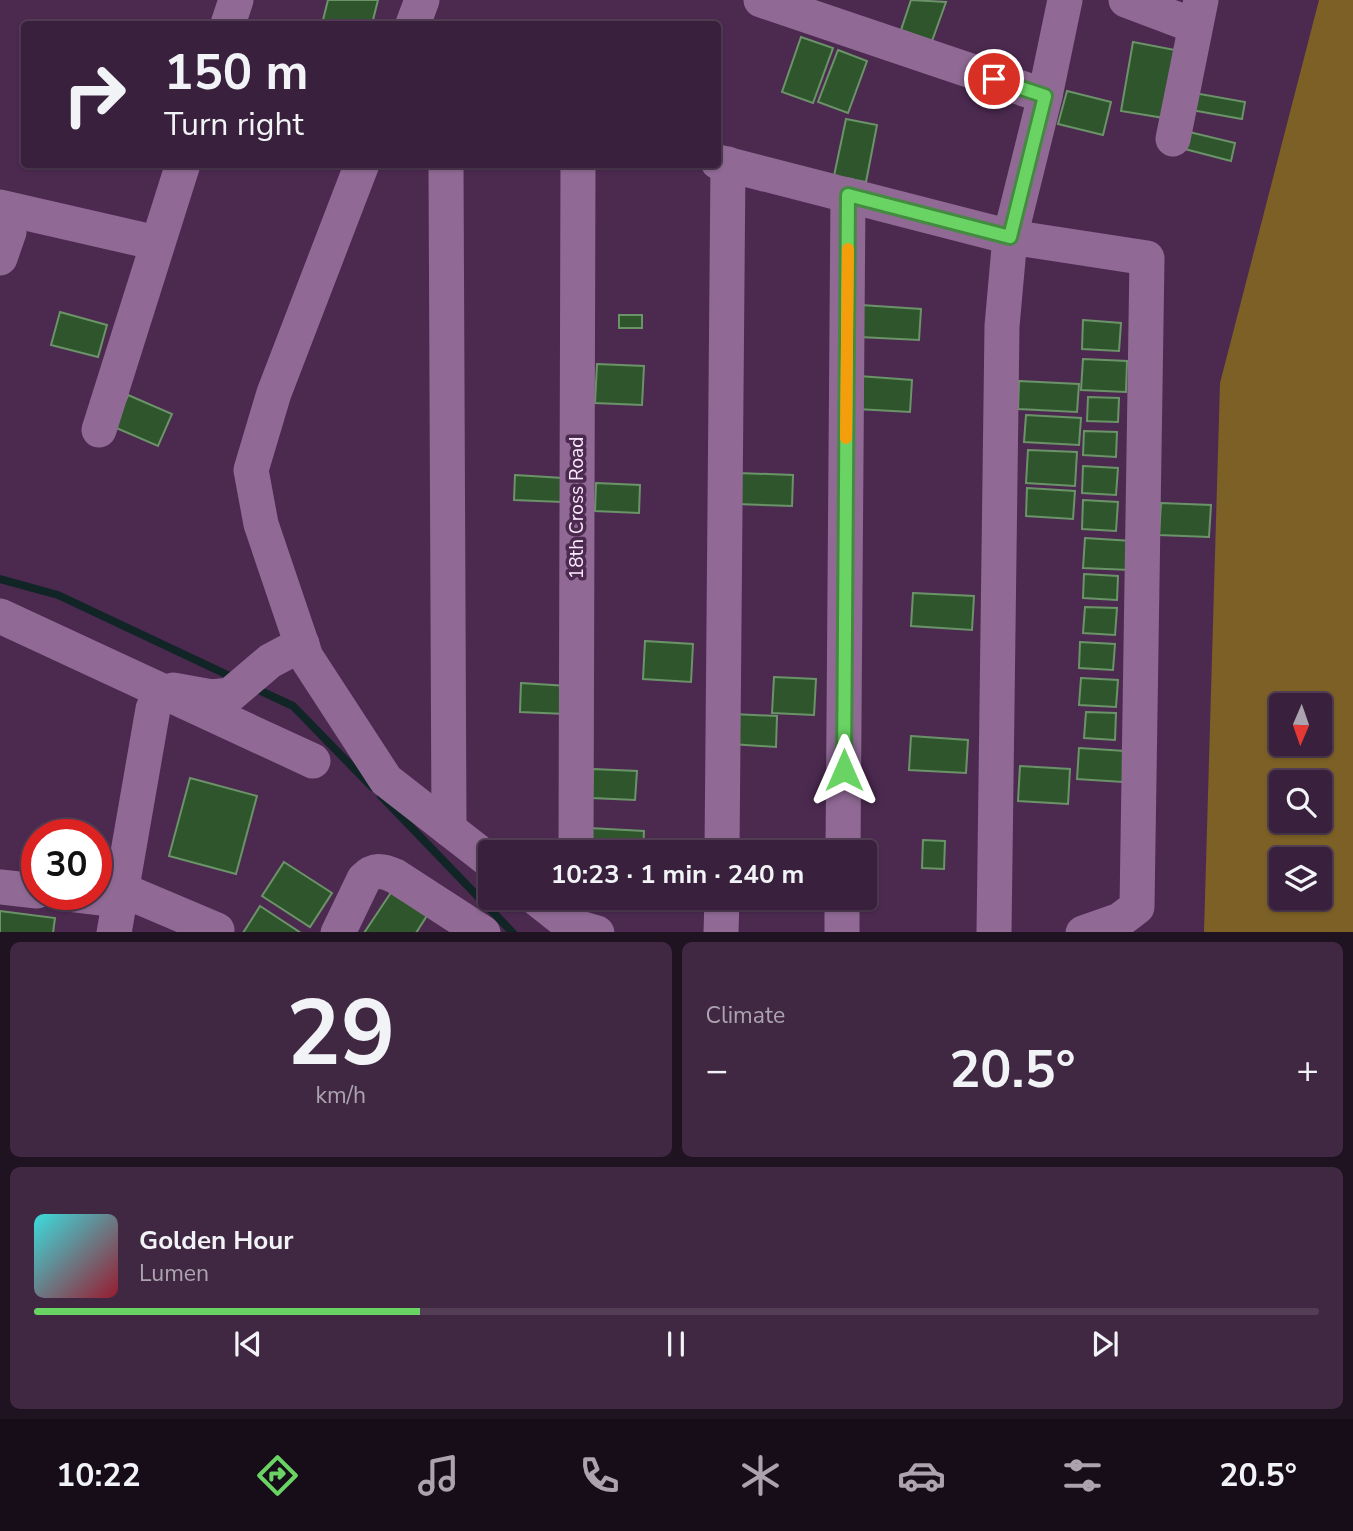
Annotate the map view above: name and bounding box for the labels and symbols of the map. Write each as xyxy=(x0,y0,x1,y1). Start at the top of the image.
pin xyxy=(964,49,1024,109)
street label: 18th Cross Road xyxy=(564,437,590,579)
north arrow xyxy=(1269,693,1332,756)
position arrow xyxy=(807,733,881,807)
speed limit sign: 30 xyxy=(21,819,112,910)

